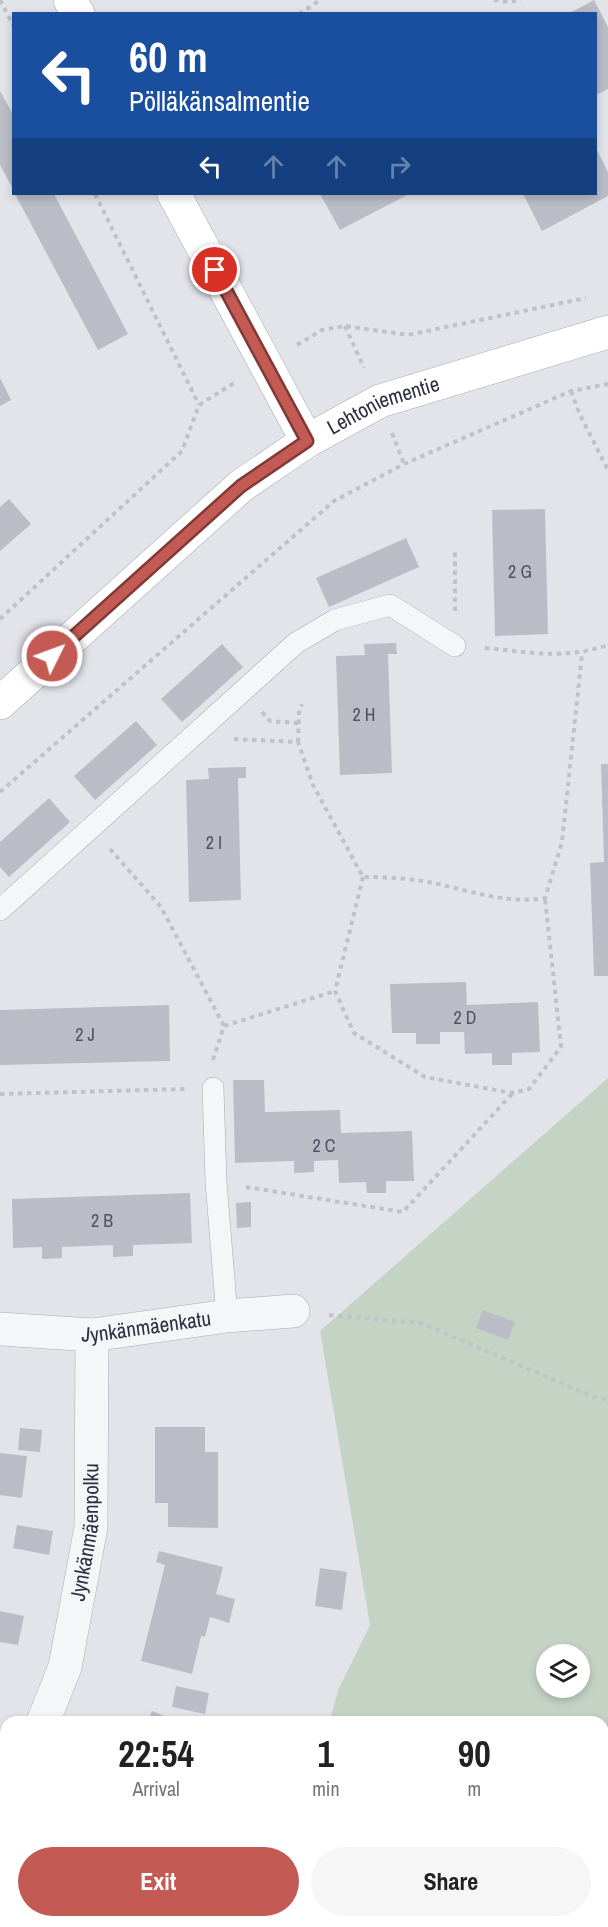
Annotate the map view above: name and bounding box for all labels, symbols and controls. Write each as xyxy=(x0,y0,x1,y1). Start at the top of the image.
text: 60 m xyxy=(129,29,208,85)
icon: left xyxy=(30,36,108,114)
text: Pölläkänsalmentie xyxy=(129,83,310,119)
icon: left xyxy=(194,150,227,183)
icon: ahead xyxy=(257,150,290,183)
icon: ahead xyxy=(320,150,353,183)
icon: right xyxy=(383,150,416,183)
pin xyxy=(189,244,240,295)
icon: arrive xyxy=(198,253,231,286)
street label: Lehtoniementie xyxy=(322,369,443,441)
house number: 2 G xyxy=(508,559,532,584)
position arrow xyxy=(20,624,84,688)
house number: 2 H xyxy=(353,702,375,727)
house number: 2 I xyxy=(206,830,222,855)
house number: 2 D xyxy=(454,1005,476,1030)
house number: 2 J xyxy=(75,1022,95,1047)
house number: 2 C xyxy=(313,1133,335,1158)
house number: 2 B xyxy=(91,1208,113,1233)
street label: Jynkänmäenkatu xyxy=(81,1303,213,1349)
street label: Jynkänmäenpolku xyxy=(63,1463,105,1603)
map controls xyxy=(536,1644,590,1698)
button: layers xyxy=(536,1644,590,1698)
text: 22:54 xyxy=(118,1730,194,1778)
text: 1 xyxy=(318,1730,334,1778)
text: 90 xyxy=(458,1730,491,1778)
text: Arrival xyxy=(132,1775,180,1802)
text: min xyxy=(312,1775,340,1802)
text: m xyxy=(467,1775,481,1802)
button: Exit xyxy=(18,1847,299,1916)
button: Share xyxy=(311,1847,591,1916)

